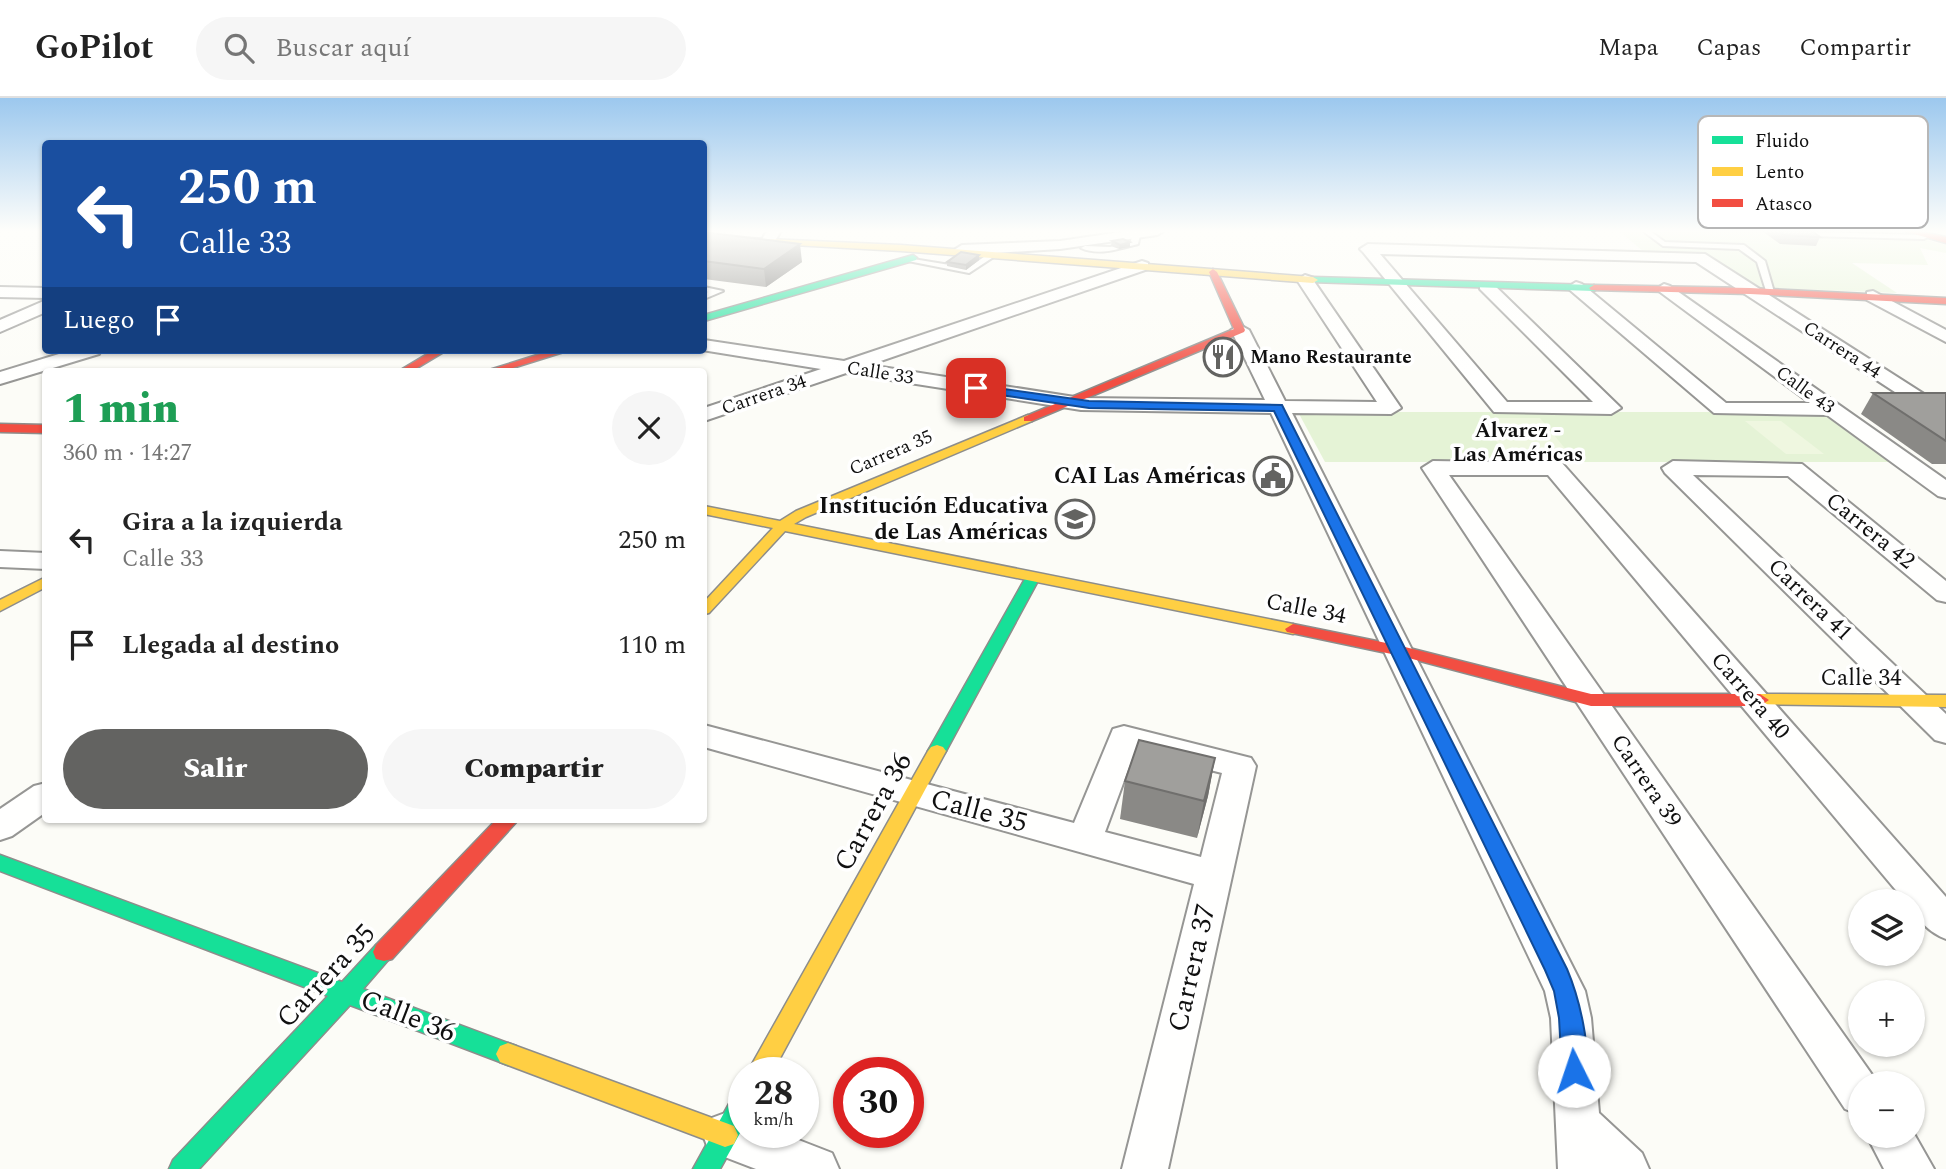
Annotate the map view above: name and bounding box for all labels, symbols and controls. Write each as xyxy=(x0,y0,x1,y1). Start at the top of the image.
search box xyxy=(196,17,686,80)
text: GoPilot xyxy=(35,23,154,73)
text: Buscar aquí xyxy=(276,28,410,68)
icon: search xyxy=(220,29,258,67)
text: Mapa xyxy=(1598,30,1658,66)
text: Capas xyxy=(1696,30,1761,66)
text: Compartir xyxy=(1799,30,1911,66)
legend xyxy=(1698,116,1928,228)
text: Fluido xyxy=(1755,127,1809,156)
text: 250 m xyxy=(178,151,317,226)
text: Lento xyxy=(1755,158,1804,187)
icon: left xyxy=(63,168,154,259)
text: Atasco xyxy=(1755,190,1812,219)
text: Calle 33 xyxy=(178,219,291,268)
text: Luego xyxy=(63,300,135,340)
icon: arrive xyxy=(149,301,187,339)
street label: Carrera 44 xyxy=(1797,314,1887,386)
restaurant icon: Mano Restaurante xyxy=(1202,336,1244,378)
place label: Mano Restaurante xyxy=(1250,343,1412,372)
street label: Calle 33 xyxy=(845,353,916,393)
pin xyxy=(946,358,1006,418)
street label: Calle 43 xyxy=(1769,359,1841,422)
street label: Carrera 34 xyxy=(718,367,811,423)
icon: arrive xyxy=(957,369,995,407)
text: 1 min xyxy=(63,378,179,441)
button: close xyxy=(612,391,686,465)
district label: Álvarez - Las Américas xyxy=(1453,415,1583,471)
street label: Carrera 35 xyxy=(845,422,937,484)
text: 360 m · 14:27 xyxy=(63,436,192,471)
public building icon: CAI Las Américas xyxy=(1252,455,1294,497)
place label: CAI Las Américas xyxy=(1054,459,1246,494)
street label: Carrera 42 xyxy=(1818,484,1922,578)
place label: Institución Educativa de Las Américas xyxy=(819,489,1048,550)
school or university icon: Institución Educativa de Las Américas xyxy=(1054,498,1096,540)
text: Gira a la izquierda xyxy=(122,502,343,542)
text: 250 m xyxy=(618,520,686,560)
icon: left xyxy=(63,521,101,559)
text: Calle 33 xyxy=(122,542,203,577)
street label: Carrera 41 xyxy=(1759,550,1861,650)
street label: Calle 34 xyxy=(1263,584,1350,634)
text: Llegada al destino xyxy=(122,625,339,665)
text: 110 m xyxy=(618,625,686,665)
icon: arrive xyxy=(63,626,101,664)
street label: Carrera 40 xyxy=(1702,644,1798,748)
street label: Calle 34 xyxy=(1820,661,1902,696)
street label: Carrera 39 xyxy=(1602,727,1690,835)
button: Salir xyxy=(63,729,368,809)
button: Compartir xyxy=(382,729,686,809)
street label: Carrera 36 xyxy=(823,745,923,879)
street label: Calle 35 xyxy=(926,777,1032,845)
map controls xyxy=(1848,889,1925,1148)
button: layers xyxy=(1848,889,1925,966)
street label: Carrera 37 xyxy=(1156,900,1228,1036)
street label: Carrera 35 xyxy=(266,914,386,1038)
street label: Calle 36 xyxy=(354,978,462,1054)
button: + xyxy=(1848,980,1925,1057)
position arrow xyxy=(1537,1034,1611,1108)
speed limit sign: 30 xyxy=(833,1057,924,1148)
text: 28 xyxy=(754,1067,793,1120)
button: − xyxy=(1848,1071,1925,1148)
text: km/h xyxy=(753,1106,794,1133)

